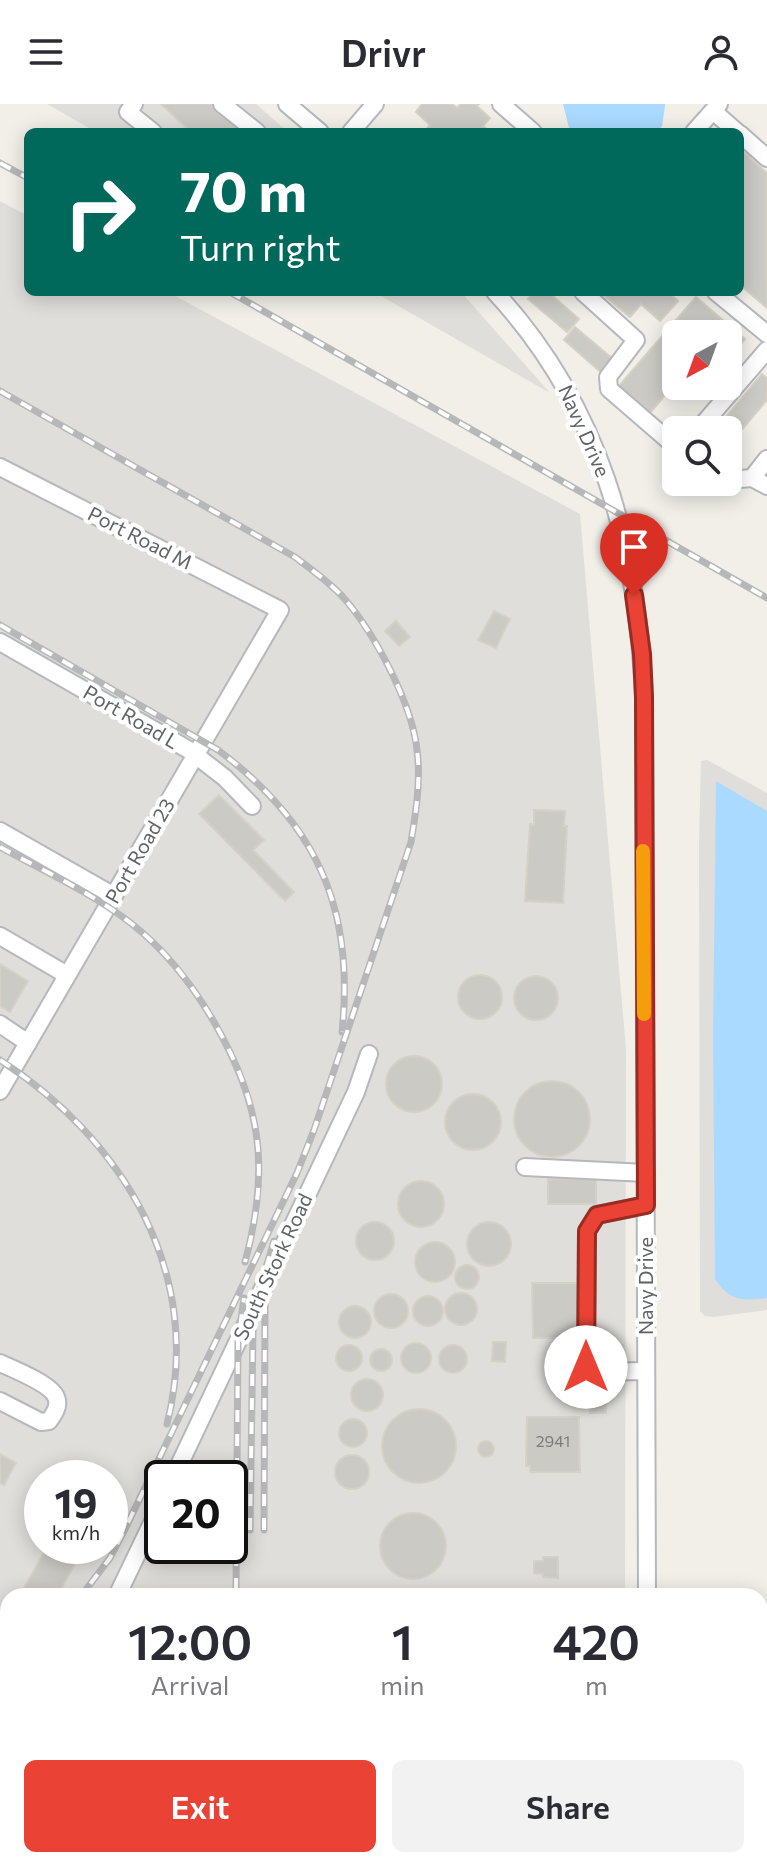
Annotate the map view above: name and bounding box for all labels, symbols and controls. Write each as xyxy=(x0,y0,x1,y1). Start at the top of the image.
icon: menu xyxy=(24,30,68,74)
text: Drivr xyxy=(341,30,426,74)
icon: person xyxy=(699,30,743,74)
text: 70 m xyxy=(180,155,307,224)
icon: right xyxy=(48,160,152,264)
text: Turn right xyxy=(180,224,341,268)
north arrow xyxy=(662,320,742,400)
map controls xyxy=(662,320,742,496)
street label: Navy Drive xyxy=(554,381,616,480)
button: search xyxy=(662,416,742,496)
street label: Port Road M xyxy=(84,501,197,574)
pin xyxy=(600,513,668,595)
icon: arrive xyxy=(612,525,656,569)
street label: Port Road L xyxy=(80,679,183,753)
street label: Port Road 23 xyxy=(99,794,179,907)
street label: South Stork Road xyxy=(228,1189,317,1344)
street label: Navy Drive xyxy=(633,1237,657,1335)
position arrow xyxy=(544,1325,628,1409)
house number: 2941 xyxy=(536,1431,570,1450)
speed limit sign: 20 xyxy=(144,1460,248,1564)
text: 19 xyxy=(55,1477,97,1526)
text: km/h xyxy=(52,1520,100,1544)
text: 12:00 xyxy=(128,1611,252,1670)
text: 1 xyxy=(392,1611,413,1670)
text: 420 xyxy=(553,1611,640,1670)
text: Arrival xyxy=(151,1669,229,1700)
text: min xyxy=(380,1669,425,1700)
text: m xyxy=(585,1669,608,1700)
button: Exit xyxy=(24,1760,376,1852)
button: Share xyxy=(392,1760,744,1852)

